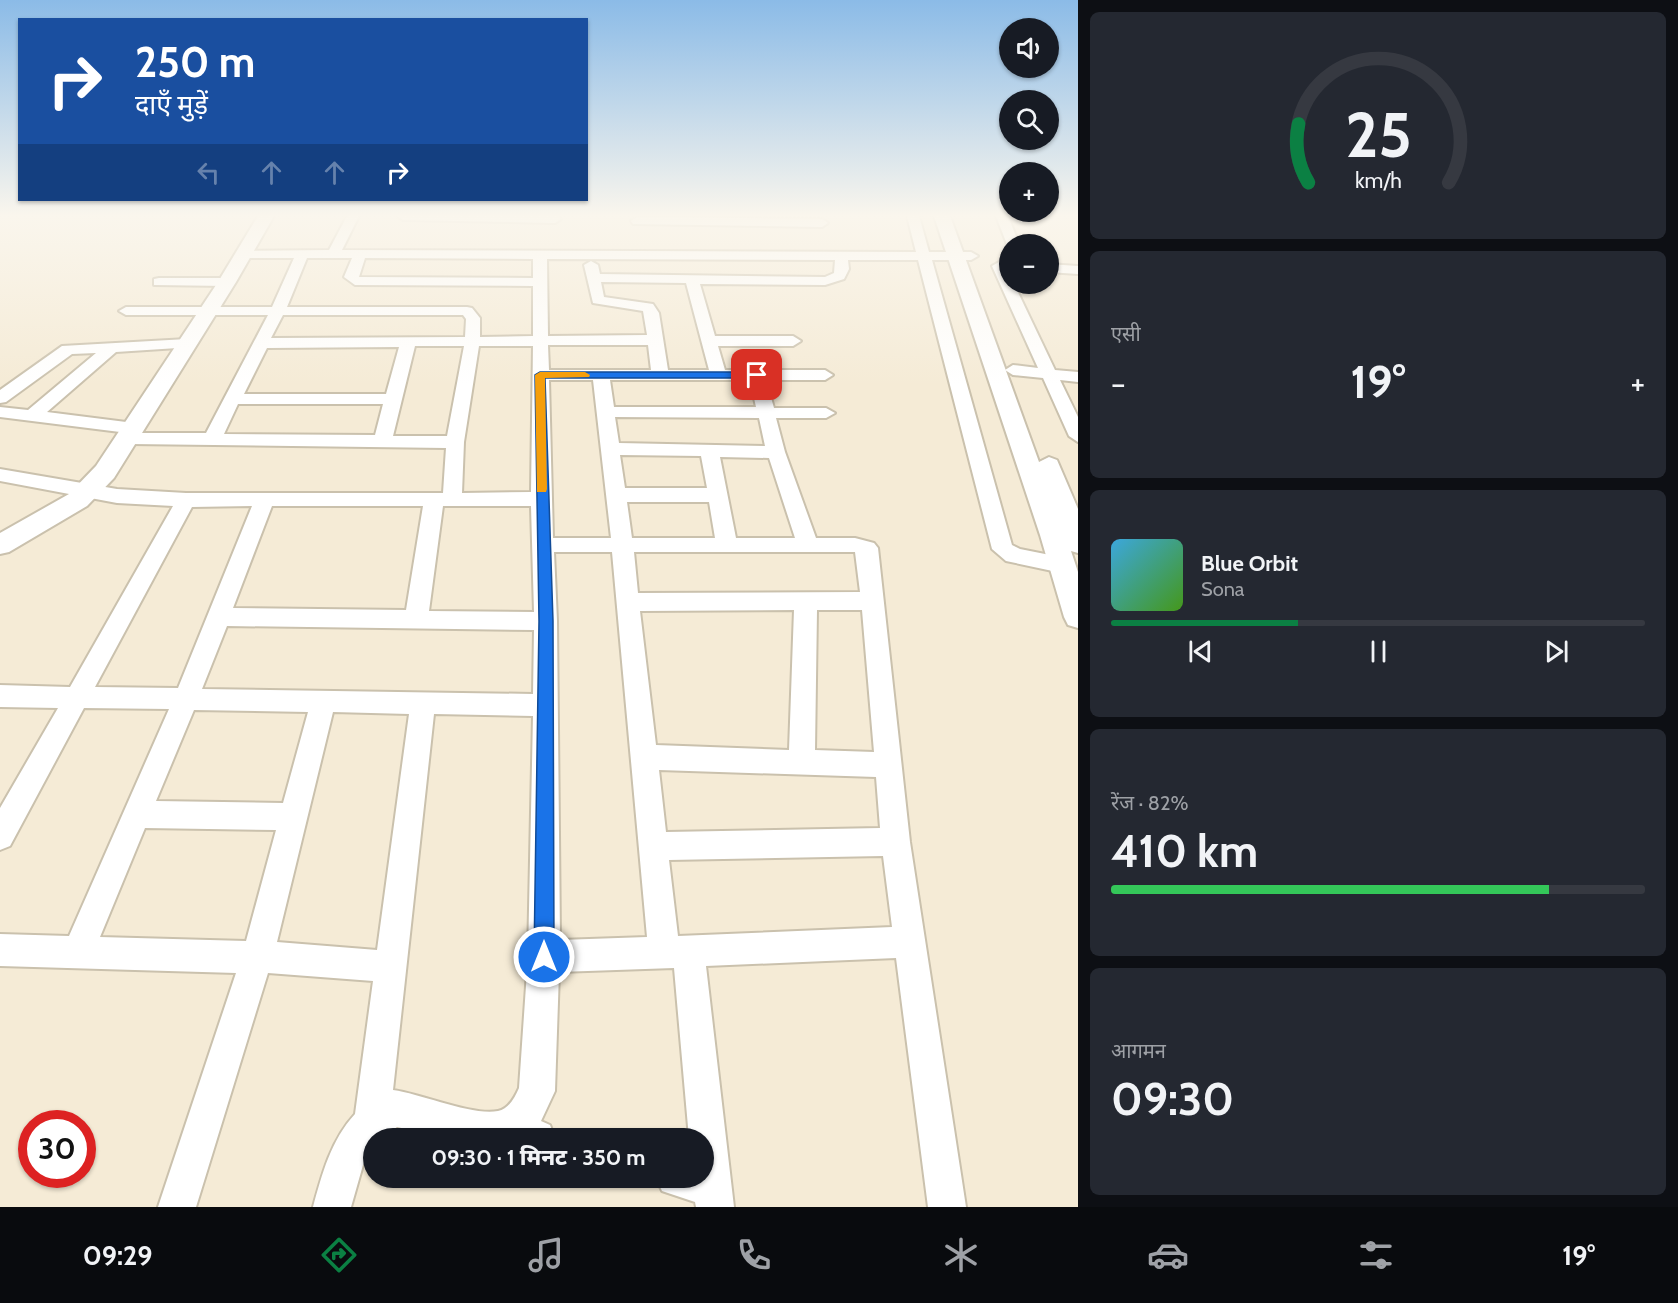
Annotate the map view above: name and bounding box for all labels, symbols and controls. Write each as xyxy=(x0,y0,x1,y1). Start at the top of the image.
map controls xyxy=(999,18,1059,294)
button: sound xyxy=(999,18,1059,78)
text: 250 m xyxy=(135,36,255,88)
icon: right xyxy=(36,42,114,120)
text: दाएँ मुड़ें xyxy=(135,88,208,121)
button: search xyxy=(999,90,1059,150)
text: 25 xyxy=(1345,97,1411,173)
icon: left xyxy=(192,156,225,189)
icon: ahead xyxy=(255,156,288,189)
icon: ahead xyxy=(318,156,351,189)
icon: right xyxy=(381,156,414,189)
button: + xyxy=(999,162,1059,222)
text: km/h xyxy=(1355,167,1401,193)
button: − xyxy=(999,234,1059,294)
text: एसी xyxy=(1111,322,1141,346)
pin xyxy=(731,349,782,400)
text: 19° xyxy=(1351,355,1405,409)
icon: arrive xyxy=(740,358,773,391)
text: − xyxy=(1111,363,1126,403)
text: + xyxy=(1630,363,1645,403)
text: Blue Orbit xyxy=(1201,550,1298,577)
text: Sona xyxy=(1201,577,1244,601)
icon: previous xyxy=(1184,635,1217,668)
icon: pause xyxy=(1362,635,1395,668)
icon: next xyxy=(1540,635,1573,668)
text: रेंज · 82% xyxy=(1111,791,1188,815)
text: 410 km xyxy=(1111,824,1258,878)
position arrow xyxy=(512,925,576,989)
text: आगमन xyxy=(1111,1039,1166,1063)
text: 09:30 xyxy=(1111,1072,1234,1126)
speed limit sign: 30 xyxy=(18,1110,96,1188)
text: 09:30 · 1 मिनट · 350 m xyxy=(432,1144,645,1171)
icon: directions xyxy=(318,1234,360,1276)
icon: music xyxy=(525,1234,567,1276)
icon: phone xyxy=(733,1234,775,1276)
icon: climate xyxy=(940,1234,982,1276)
icon: car xyxy=(1147,1234,1189,1276)
icon: filters xyxy=(1355,1234,1397,1276)
text: 09:29 xyxy=(83,1239,152,1272)
text: 19° xyxy=(1562,1239,1595,1272)

